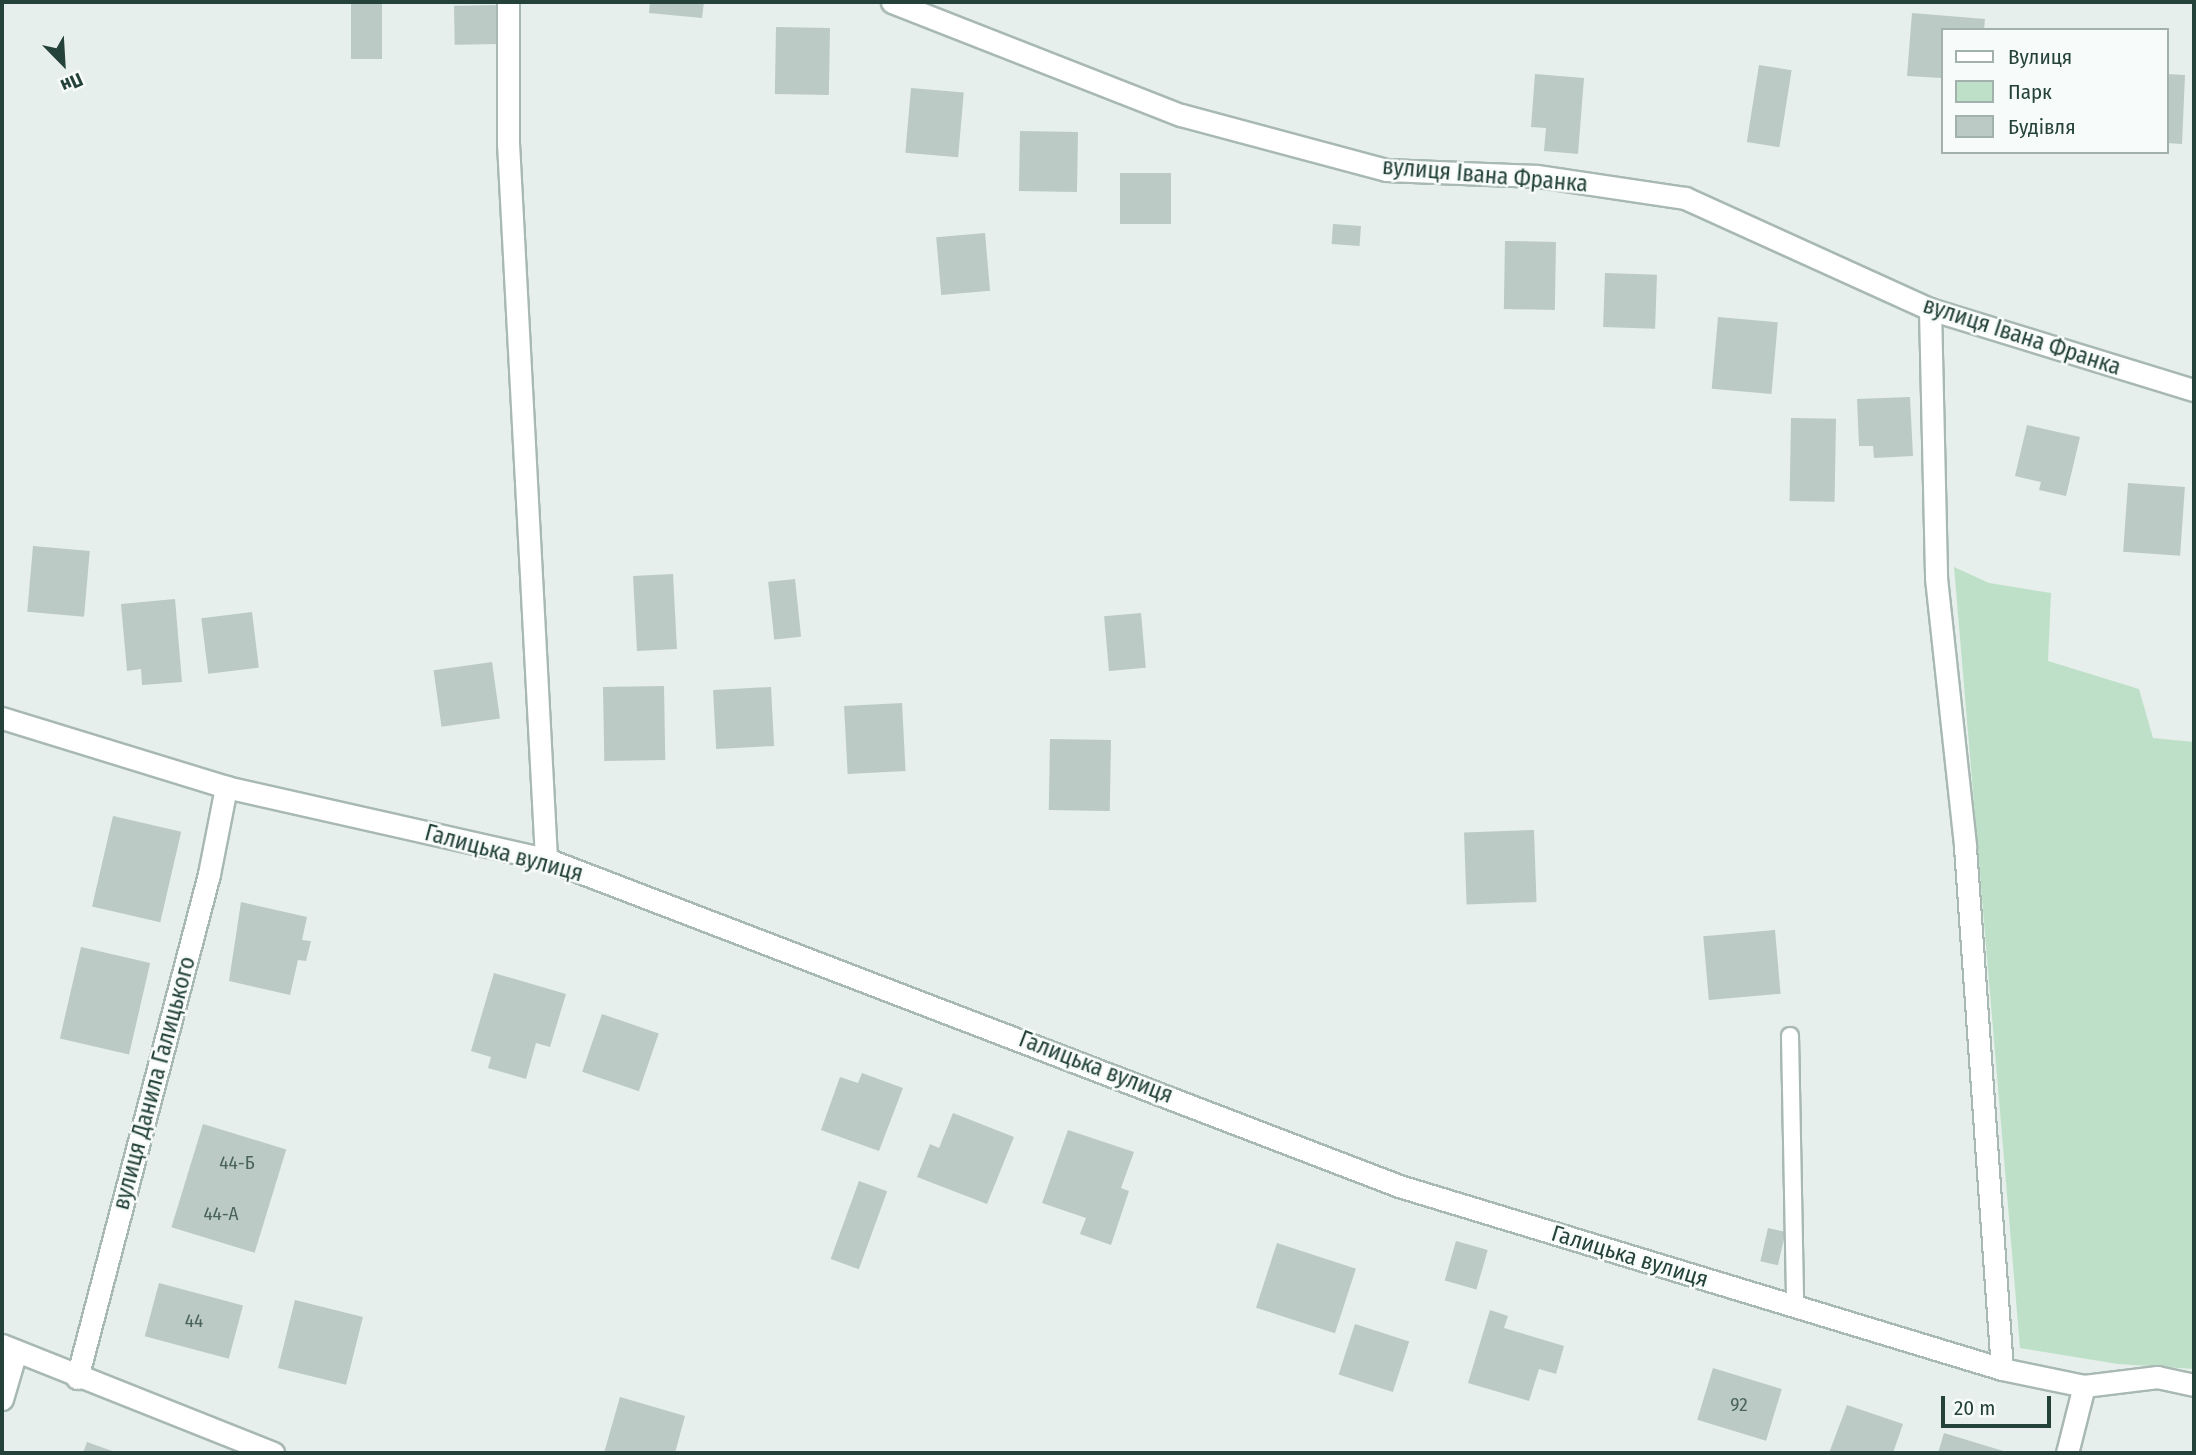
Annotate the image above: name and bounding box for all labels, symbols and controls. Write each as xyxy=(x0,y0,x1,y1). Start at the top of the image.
north arrow xyxy=(28,28,98,98)
legend xyxy=(1940,28,2168,154)
text: Вулиця xyxy=(2008,44,2072,70)
text: Пн xyxy=(57,68,86,98)
text: Парк xyxy=(2008,79,2052,105)
text: Будівля xyxy=(2008,114,2076,140)
street label: вулиця Івана Франка xyxy=(1381,152,1589,198)
street label: вулиця Івана Франка xyxy=(1920,291,2124,381)
street label: Галицька вулиця xyxy=(422,819,586,887)
street label: вулиця Данила Галицького xyxy=(107,953,201,1213)
street label: Галицька вулиця xyxy=(1015,1025,1177,1109)
house number: 44-Б xyxy=(219,1152,255,1174)
house number: 44-А xyxy=(203,1203,239,1225)
street label: Галицька вулиця xyxy=(1548,1219,1712,1293)
house number: 44 xyxy=(185,1310,203,1332)
scale bar xyxy=(1944,1382,2054,1426)
house number: 92 xyxy=(1730,1394,1748,1416)
text: 20 m xyxy=(1954,1395,1995,1421)

